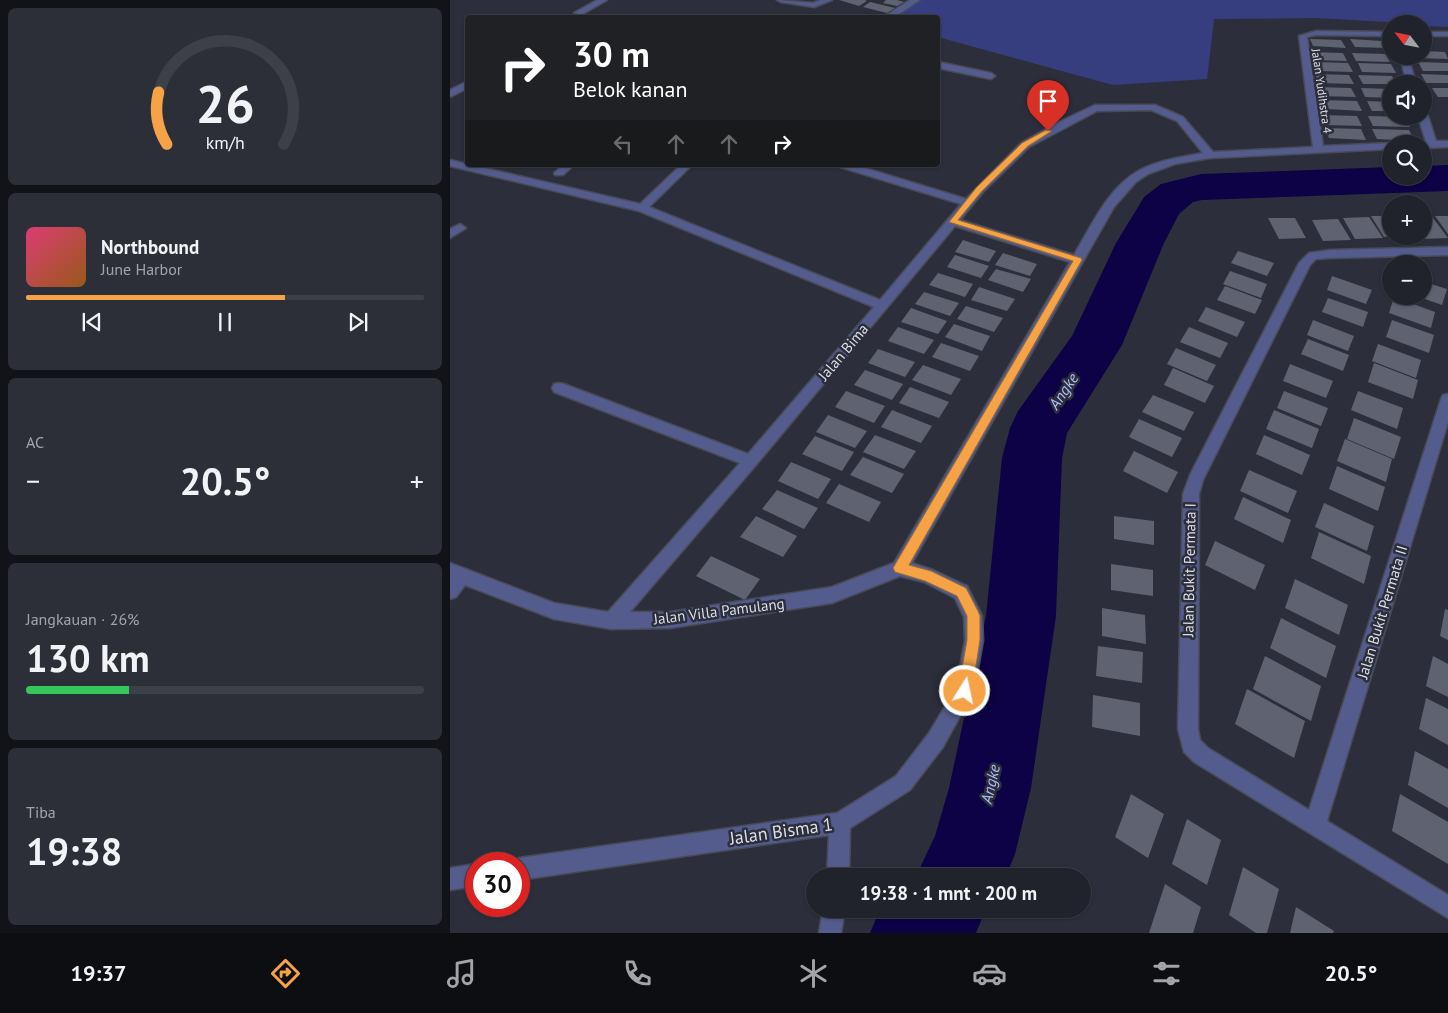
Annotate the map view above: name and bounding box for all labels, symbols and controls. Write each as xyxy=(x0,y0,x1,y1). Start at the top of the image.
north arrow xyxy=(1382,15,1432,65)
map controls xyxy=(1382,15,1432,305)
text: 30 m xyxy=(573,31,650,77)
icon: right xyxy=(490,35,555,100)
street label: Jalan Yudihstra 4 xyxy=(1308,47,1335,135)
text: 26 xyxy=(196,70,254,137)
text: Belok kanan xyxy=(573,75,687,103)
button: sound xyxy=(1382,75,1432,125)
pin xyxy=(1027,80,1069,131)
icon: arrive xyxy=(1034,87,1062,115)
icon: left xyxy=(609,130,637,158)
icon: ahead xyxy=(662,130,690,158)
icon: ahead xyxy=(715,130,743,158)
icon: right xyxy=(768,130,796,158)
text: km/h xyxy=(205,131,245,154)
button: search xyxy=(1382,135,1432,185)
button: + xyxy=(1382,195,1432,245)
text: Northbound xyxy=(101,235,199,259)
button: − xyxy=(1382,255,1432,305)
text: June Harbor xyxy=(101,259,182,279)
icon: previous xyxy=(78,308,106,336)
icon: pause xyxy=(211,308,239,336)
icon: next xyxy=(344,308,372,336)
street label: Jalan Bima xyxy=(813,320,872,385)
water label: Angke xyxy=(1043,369,1083,414)
text: AC xyxy=(26,432,44,452)
text: 20.5° xyxy=(180,456,270,505)
text: − xyxy=(26,462,40,499)
text: + xyxy=(410,462,424,499)
street label: Jalan Bukit Permata I xyxy=(1178,503,1200,638)
street label: Jalan Bukit Permata II xyxy=(1352,543,1411,682)
street label: Jalan Villa Pamulang xyxy=(651,594,786,629)
text: Jangkauan · 26% xyxy=(26,609,139,629)
text: 130 km xyxy=(26,633,150,682)
position arrow xyxy=(938,664,990,716)
water label: Angke xyxy=(976,762,1004,806)
text: Tiba xyxy=(26,802,56,822)
street label: Jalan Bisma 1 xyxy=(727,812,834,850)
text: 19:38 xyxy=(26,826,122,875)
speed limit sign: 30 xyxy=(465,852,530,917)
text: 19:38 · 1 mnt · 200 m xyxy=(860,881,1037,905)
icon: directions xyxy=(268,956,303,991)
icon: music xyxy=(444,956,479,991)
icon: phone xyxy=(620,956,655,991)
icon: climate xyxy=(796,956,831,991)
icon: car xyxy=(972,956,1007,991)
icon: filters xyxy=(1149,956,1184,991)
text: 19:37 xyxy=(71,959,126,987)
text: 20.5° xyxy=(1325,959,1377,987)

